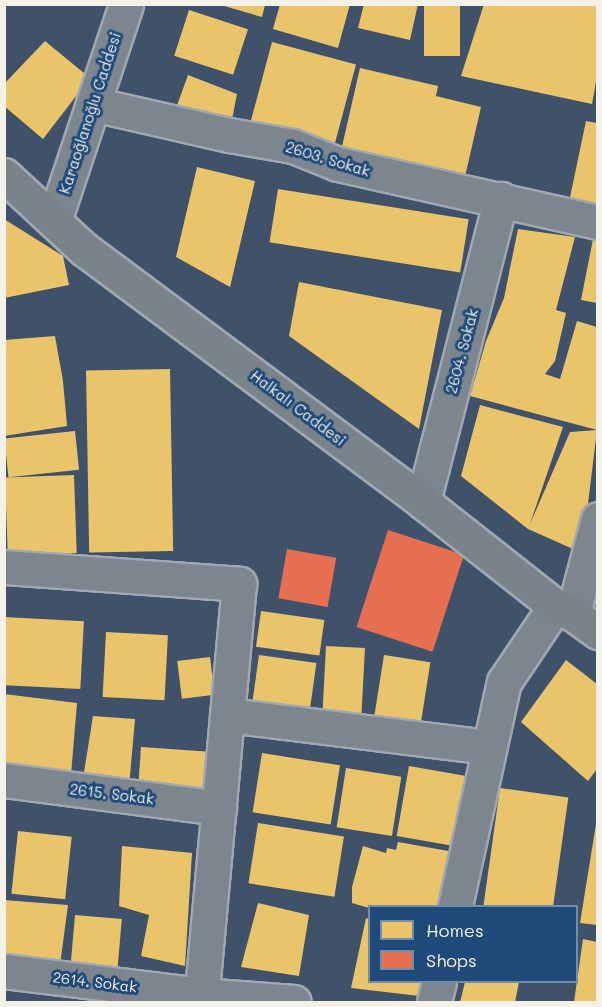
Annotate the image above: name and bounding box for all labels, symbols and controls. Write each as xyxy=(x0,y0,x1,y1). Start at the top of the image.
street label: Karaoğlanoğlu Caddesi xyxy=(55,30,125,196)
street label: 2603. Sokak xyxy=(284,138,372,180)
street label: 2604. Sokak xyxy=(442,306,482,396)
street label: Halkalı Caddesi xyxy=(247,366,349,450)
street label: 2615. Sokak xyxy=(69,780,155,808)
legend xyxy=(368,905,578,983)
text: Homes xyxy=(426,918,484,942)
text: Shops xyxy=(426,948,477,972)
street label: 2614. Sokak xyxy=(52,968,138,996)

